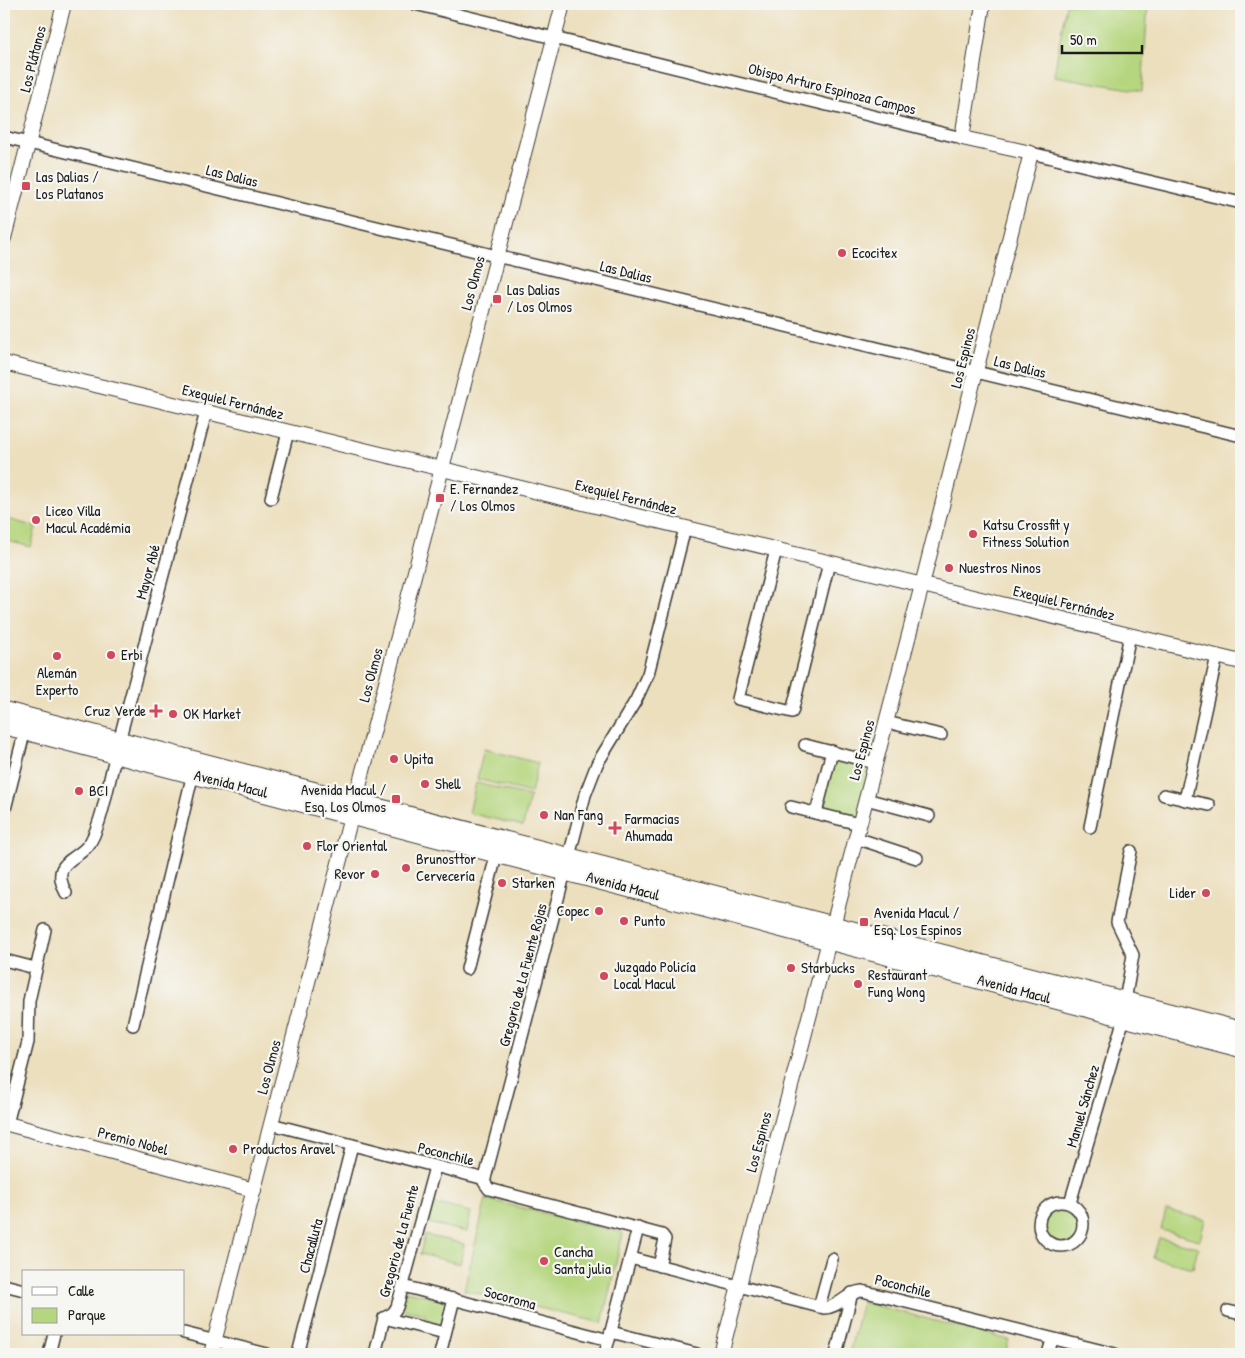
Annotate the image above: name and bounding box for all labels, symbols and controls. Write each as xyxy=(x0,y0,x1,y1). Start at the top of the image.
scale bar xyxy=(1062,22,1142,54)
street label: Los Plátanos xyxy=(14,23,51,94)
text: 50 m xyxy=(1070,29,1097,50)
street label: Obispo Arturo Espinoza Campos xyxy=(746,57,919,120)
street label: Las Dalias xyxy=(204,159,260,192)
place label: Las Dalias / Los Platanos xyxy=(36,166,104,204)
marker: Las Dalias / Los Platanos xyxy=(20,180,32,192)
place label: Ecocitex xyxy=(852,242,898,263)
marker: Ecocitex xyxy=(836,247,848,259)
street label: Los Olmos xyxy=(455,253,490,312)
street label: Las Dalias xyxy=(598,255,654,288)
place label: Las Dalias / Los Olmos xyxy=(507,279,572,317)
marker: Las Dalias / Los Olmos xyxy=(491,293,503,305)
street label: Los Espinos xyxy=(945,325,980,390)
street label: Las Dalias xyxy=(992,350,1048,383)
street label: Exequiel Fernández xyxy=(180,379,287,424)
street label: Exequiel Fernández xyxy=(573,474,680,519)
place label: E. Fernandez / Los Olmos xyxy=(450,478,519,516)
marker: E. Fernandez / Los Olmos xyxy=(434,492,446,504)
place label: Liceo Villa Macul Académia xyxy=(46,500,130,538)
marker: Liceo Villa Macul Académia xyxy=(30,514,42,526)
place label: Katsu Crossfit y Fitness Solution xyxy=(982,514,1070,552)
marker: Katsu Crossfit y Fitness Solution xyxy=(967,528,979,540)
street label: Mayor Abé xyxy=(130,542,165,602)
place label: Nuestros Ninos xyxy=(959,557,1041,578)
marker: Nuestros Ninos xyxy=(943,562,955,574)
street label: Exequiel Fernández xyxy=(1011,580,1118,625)
place label: Erbi xyxy=(121,644,143,665)
street label: Los Olmos xyxy=(353,645,388,704)
marker: Erbi xyxy=(105,649,117,661)
marker: Alemán Experto xyxy=(51,650,63,662)
place label: Alemán Experto xyxy=(36,662,78,700)
place label: Cruz Verde xyxy=(84,700,146,721)
place label: OK Market xyxy=(183,703,241,724)
marker: Cruz Verde xyxy=(150,705,162,717)
marker: OK Market xyxy=(167,708,179,720)
street label: Los Espinos xyxy=(843,717,880,782)
place label: Upita xyxy=(404,748,433,769)
marker: Upita xyxy=(388,753,400,765)
street label: Avenida Macul xyxy=(192,764,270,803)
place label: Shell xyxy=(435,773,461,794)
marker: Shell xyxy=(419,778,431,790)
place label: Avenida Macul / Esq. Los Olmos xyxy=(301,779,386,817)
place label: BCI xyxy=(89,780,108,801)
marker: BCI xyxy=(73,785,85,797)
marker: Avenida Macul / Esq. Los Olmos xyxy=(390,793,402,805)
place label: Nan Fang xyxy=(554,804,603,825)
place label: Farmacias Ahumada xyxy=(624,808,679,846)
marker: Nan Fang xyxy=(538,809,550,821)
marker: Farmacias Ahumada xyxy=(609,822,621,834)
place label: Flor Oriental xyxy=(316,835,387,856)
marker: Flor Oriental xyxy=(301,840,313,852)
place label: Brunosttor Cervecería xyxy=(416,848,476,886)
marker: Brunosttor Cervecería xyxy=(400,862,412,874)
place label: Revor xyxy=(334,863,365,884)
street label: Avenida Macul xyxy=(584,866,662,905)
marker: Revor xyxy=(369,868,381,880)
place label: Starken xyxy=(512,872,555,893)
marker: Starken xyxy=(496,877,508,889)
place label: Lider xyxy=(1169,882,1196,903)
marker: Lider xyxy=(1200,887,1212,899)
place label: Copec xyxy=(557,900,589,921)
street label: Gregorio de La Fuente Rojas xyxy=(493,901,552,1049)
place label: Avenida Macul / Esq. Los Espinos xyxy=(874,902,962,940)
marker: Copec xyxy=(593,905,605,917)
place label: Punto xyxy=(634,910,665,931)
marker: Punto xyxy=(618,915,630,927)
marker: Avenida Macul / Esq. Los Espinos xyxy=(858,916,870,928)
place label: Juzgado Policía Local Macul xyxy=(614,956,696,994)
place label: Starbucks xyxy=(801,957,855,978)
marker: Starbucks xyxy=(785,962,797,974)
place label: Restaurant Fung Wong xyxy=(867,964,928,1002)
street label: Avenida Macul xyxy=(975,969,1053,1008)
marker: Juzgado Policía Local Macul xyxy=(598,970,610,982)
marker: Restaurant Fung Wong xyxy=(852,978,864,990)
street label: Los Olmos xyxy=(251,1037,286,1096)
street label: Manuel Sánchez xyxy=(1061,1062,1104,1150)
street label: Los Espinos xyxy=(740,1109,777,1174)
street label: Premio Nobel xyxy=(96,1121,171,1160)
street label: Poconchile xyxy=(416,1136,477,1171)
place label: Productos Aravel xyxy=(243,1138,335,1159)
marker: Productos Aravel xyxy=(227,1143,239,1155)
street label: Gregorio de La Fuente xyxy=(373,1182,424,1300)
street label: Chacalluta xyxy=(293,1216,328,1275)
place label: Cancha Santa julia xyxy=(554,1241,611,1279)
marker: Cancha Santa julia xyxy=(538,1255,550,1267)
street label: Poconchile xyxy=(873,1268,934,1303)
legend xyxy=(22,1270,185,1336)
text: Calle xyxy=(68,1280,95,1301)
street label: Socoroma xyxy=(482,1281,538,1315)
text: Parque xyxy=(68,1304,106,1325)

